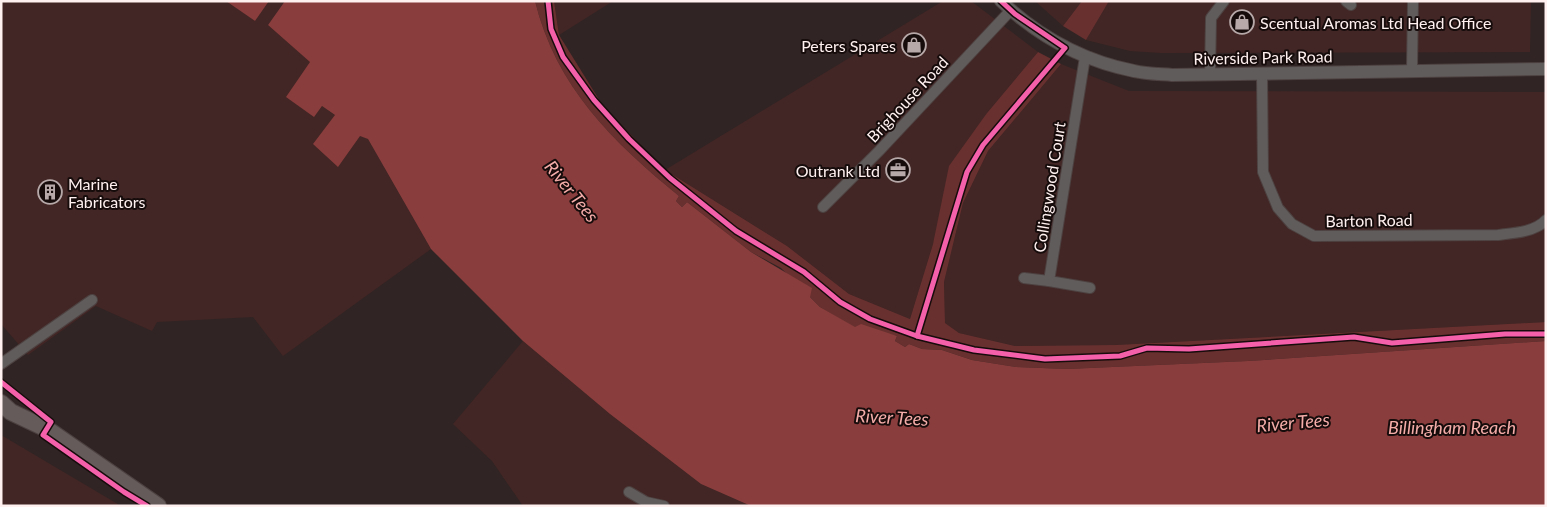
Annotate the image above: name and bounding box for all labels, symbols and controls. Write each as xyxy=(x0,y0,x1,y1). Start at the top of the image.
shop icon: Scentual Aromas Ltd Head Office xyxy=(1229,9,1255,35)
place label: Scentual Aromas Ltd Head Office xyxy=(1260,13,1491,32)
shop icon: Peters Spares xyxy=(901,32,927,58)
place label: Peters Spares xyxy=(801,36,896,55)
street label: Riverside Park Road xyxy=(1193,46,1333,68)
street label: Brighouse Road xyxy=(863,52,951,146)
street label: Collingwood Court xyxy=(1029,120,1069,254)
water label: River Tees xyxy=(540,156,604,226)
office icon: Outrank Ltd xyxy=(885,157,911,183)
place label: Outrank Ltd xyxy=(796,161,880,180)
place label: Marine Fabricators xyxy=(68,174,146,211)
building icon: Marine Fabricators xyxy=(37,179,63,205)
street label: Barton Road xyxy=(1325,210,1413,230)
water label: River Tees xyxy=(855,404,929,430)
water label: River Tees xyxy=(1256,408,1330,436)
water label: Billingham Reach xyxy=(1388,416,1516,438)

